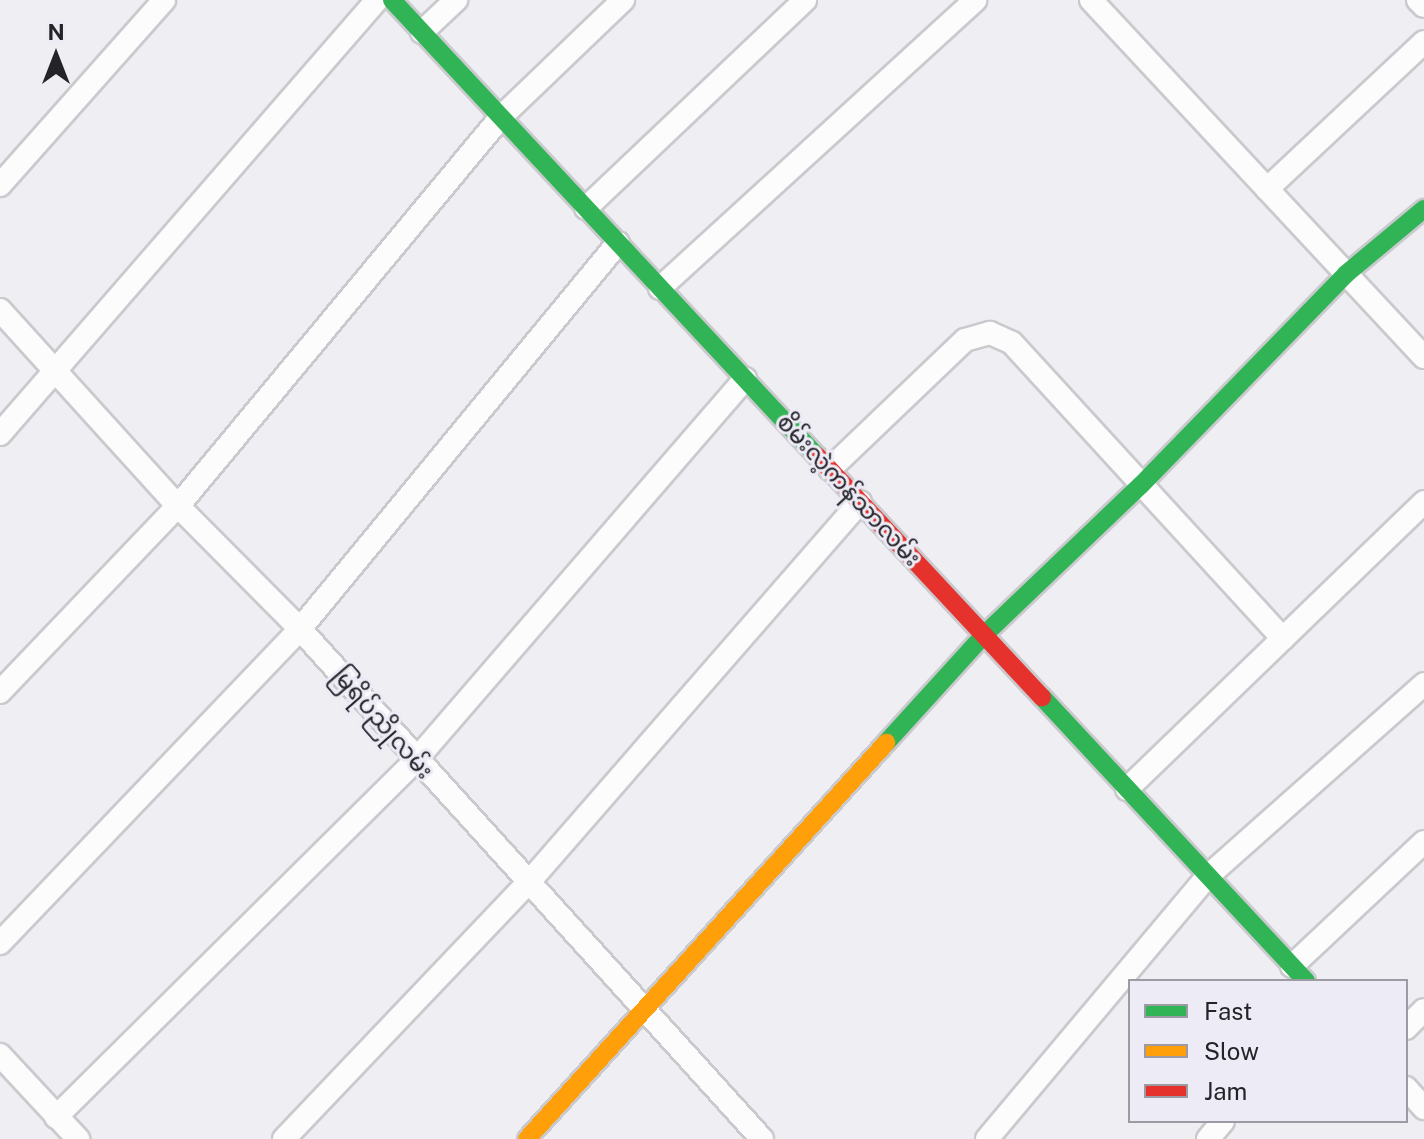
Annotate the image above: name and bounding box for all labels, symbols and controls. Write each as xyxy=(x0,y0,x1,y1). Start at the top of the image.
north arrow xyxy=(16,16,96,96)
text: N xyxy=(47,19,65,45)
street label: စိမ်းလဲ့ကန်သာလမ်း xyxy=(771,408,927,572)
street label: မြရိပ်ညိုလမ်း xyxy=(327,661,439,785)
legend xyxy=(1128,979,1408,1123)
text: Fast xyxy=(1204,997,1252,1025)
text: Slow xyxy=(1204,1037,1259,1065)
text: Jam xyxy=(1204,1077,1247,1105)

